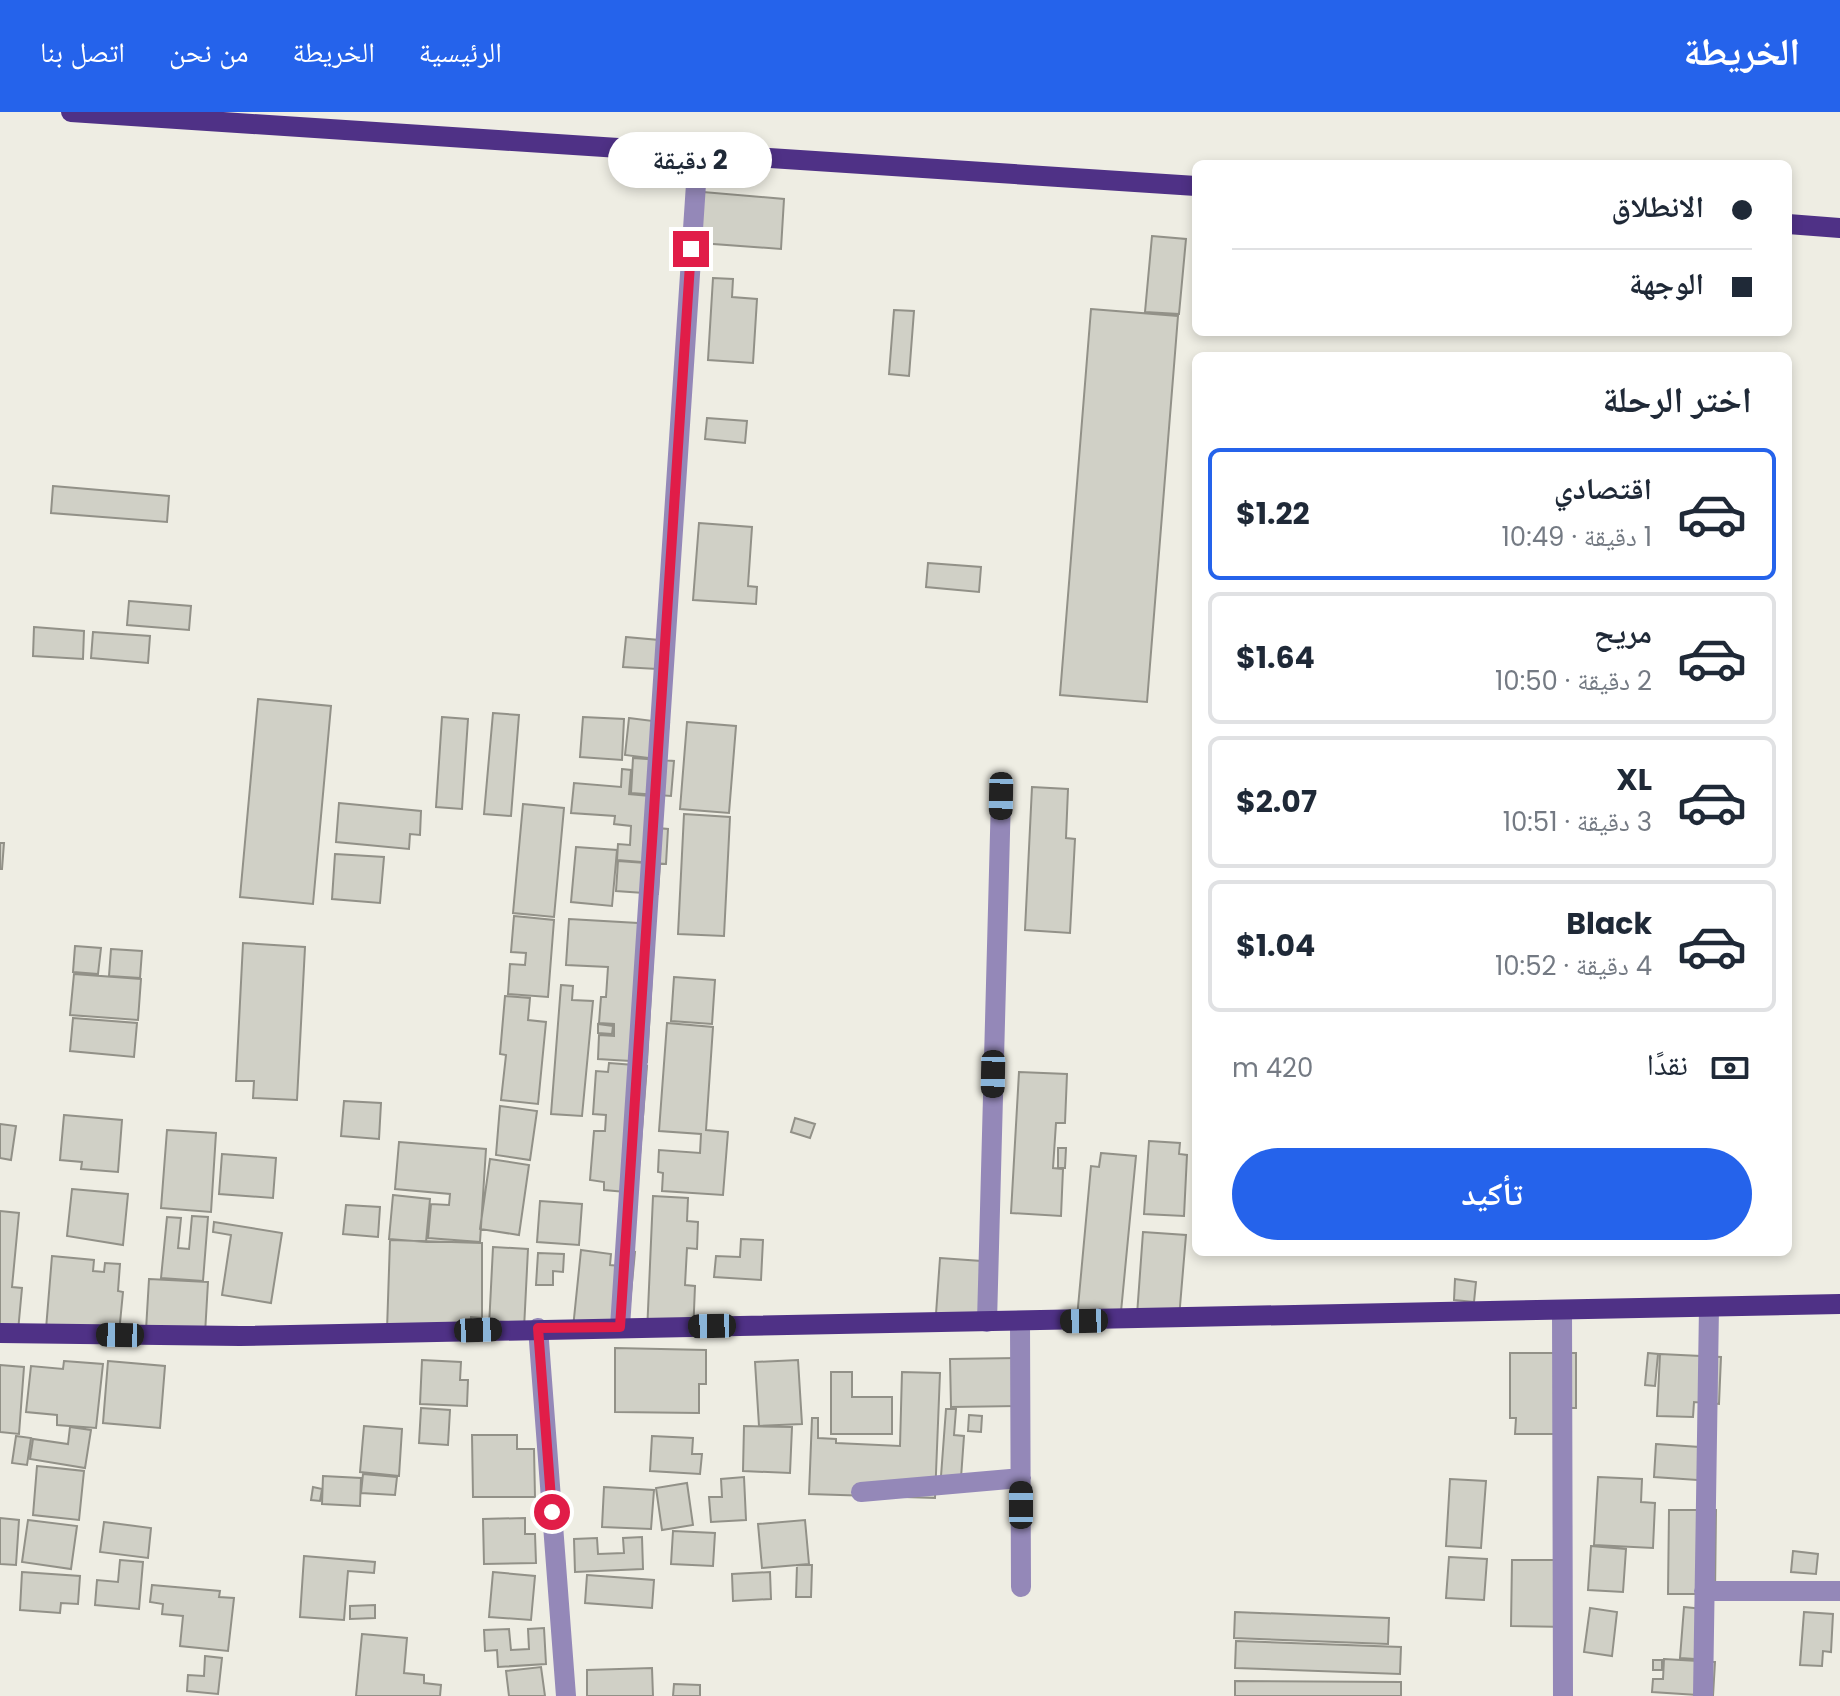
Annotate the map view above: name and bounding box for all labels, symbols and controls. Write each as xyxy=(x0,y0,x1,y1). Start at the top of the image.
text: الخريطة xyxy=(1683,25,1800,78)
text: اتصل بنا xyxy=(40,33,125,72)
text: من نحن xyxy=(169,33,248,72)
text: الخريطة xyxy=(292,33,375,72)
text: الرئيسية xyxy=(419,33,502,72)
callout: 2 دقيقة xyxy=(609,133,773,189)
text: 2 دقيقة xyxy=(653,142,727,178)
text: الانطلاق xyxy=(1611,185,1704,228)
route end xyxy=(673,231,709,267)
text: الوجهة xyxy=(1629,262,1704,305)
text: اختر الرحلة xyxy=(1602,374,1752,425)
text: اقتصادي xyxy=(1554,467,1652,510)
icon: car xyxy=(1676,478,1748,550)
text: $1.22 xyxy=(1236,492,1310,535)
text: 1 دقيقة · 10:49 xyxy=(1502,519,1652,555)
text: مريح xyxy=(1594,611,1652,654)
icon: car xyxy=(1676,622,1748,694)
text: $1.64 xyxy=(1236,636,1315,679)
text: 2 دقيقة · 10:50 xyxy=(1495,663,1652,699)
text: XL xyxy=(1616,758,1652,801)
icon: car xyxy=(1676,766,1748,838)
car xyxy=(989,772,1013,820)
text: $2.07 xyxy=(1236,780,1317,823)
text: 3 دقيقة · 10:51 xyxy=(1503,804,1652,840)
text: Black xyxy=(1566,902,1652,945)
icon: car xyxy=(1676,910,1748,982)
text: $1.04 xyxy=(1236,924,1315,967)
text: 4 دقيقة · 10:52 xyxy=(1495,948,1652,984)
text: نقدًا xyxy=(1647,1043,1688,1086)
icon: cash xyxy=(1708,1046,1752,1090)
car xyxy=(981,1050,1005,1098)
text: 420 m xyxy=(1232,1050,1313,1086)
button: تأكيد xyxy=(1232,1148,1752,1240)
car xyxy=(1060,1309,1108,1333)
car xyxy=(688,1314,736,1338)
car xyxy=(454,1317,502,1343)
car xyxy=(96,1323,144,1347)
car xyxy=(1009,1481,1033,1529)
route start xyxy=(534,1494,570,1530)

